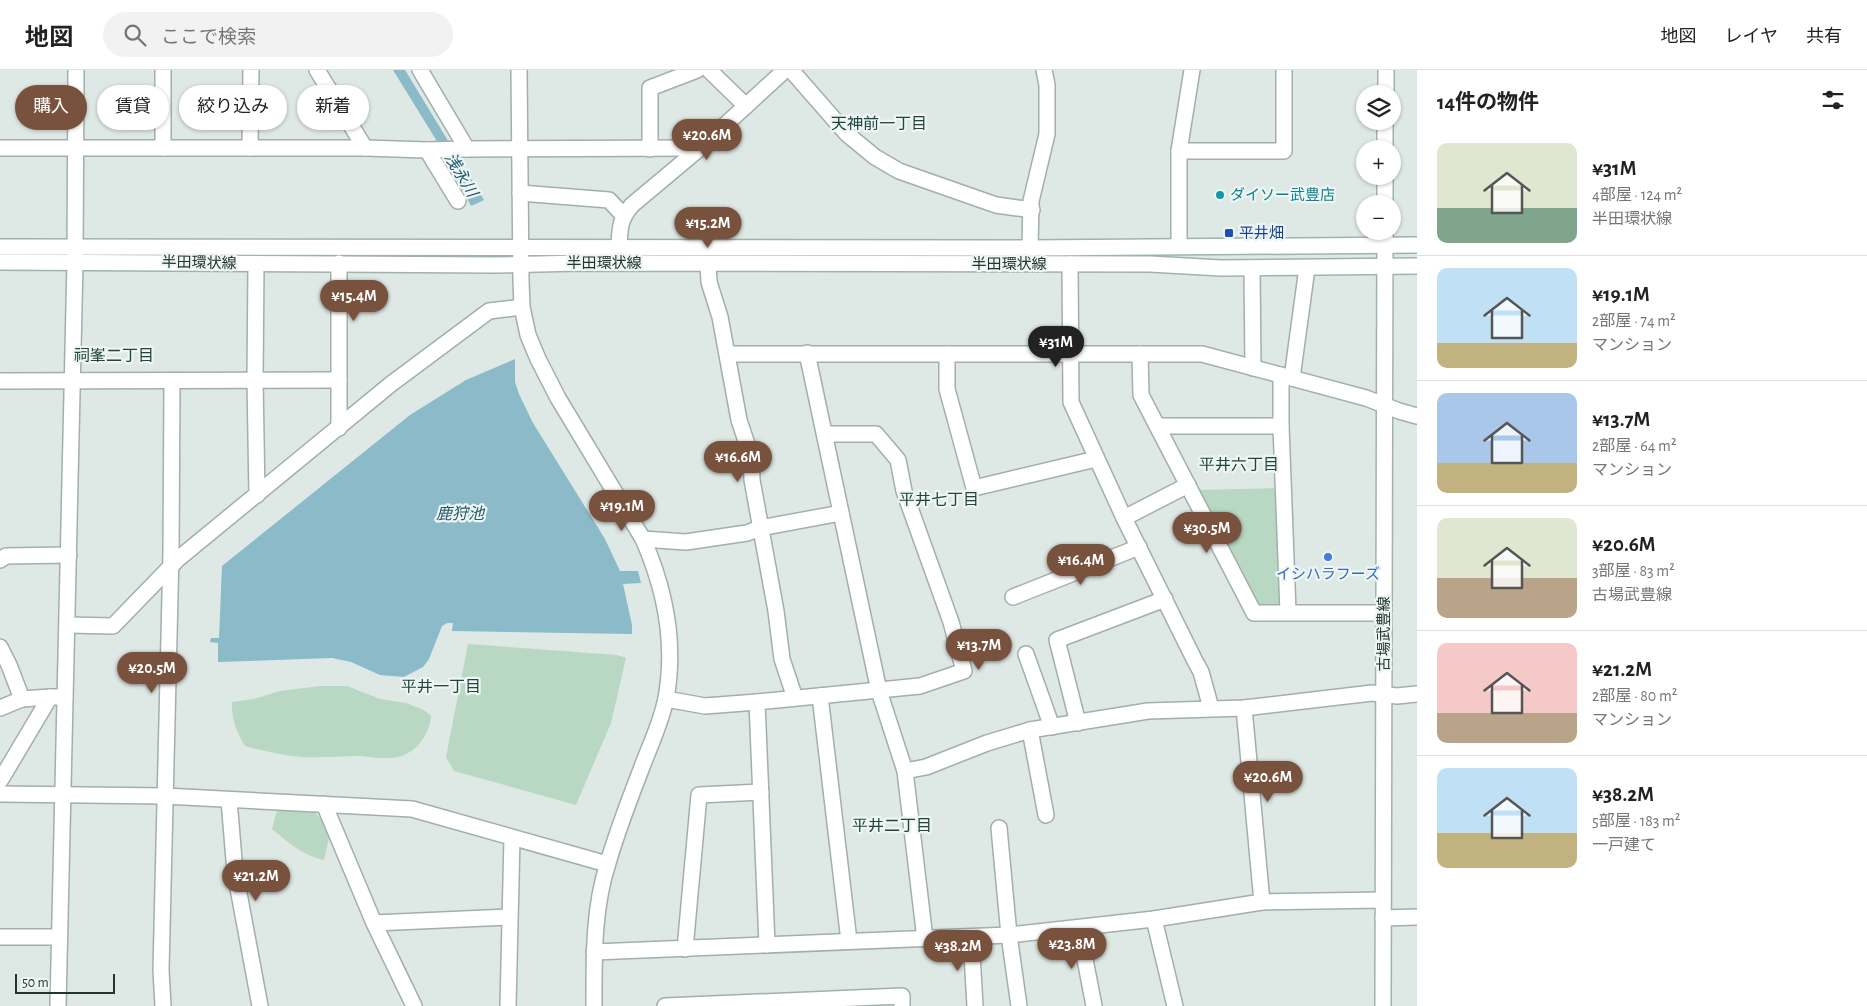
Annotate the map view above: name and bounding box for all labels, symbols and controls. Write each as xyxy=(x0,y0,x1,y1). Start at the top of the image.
search box xyxy=(103,12,453,57)
icon: search xyxy=(121,21,149,49)
text: 地図 xyxy=(25,26,73,50)
text: ここで検索 xyxy=(161,28,256,47)
text: 地図 xyxy=(1661,28,1697,46)
text: レイヤ xyxy=(1725,28,1778,46)
text: 共有 xyxy=(1806,28,1842,46)
chip: 購入 xyxy=(15,85,87,130)
chip: 賃貸 xyxy=(97,85,169,130)
chip: 絞り込み xyxy=(179,85,287,130)
chip: 新着 xyxy=(297,85,369,130)
map controls xyxy=(1356,85,1401,240)
button: layers xyxy=(1356,85,1401,130)
icon: filters xyxy=(1819,86,1847,114)
text: 14件の物件 xyxy=(1437,92,1539,113)
district label: 天神前一丁目 xyxy=(831,115,927,132)
pin: ¥20.6M xyxy=(666,118,748,161)
text: ¥20.6M xyxy=(683,127,731,143)
button: + xyxy=(1356,140,1401,185)
water label: 浅永川 xyxy=(442,150,482,201)
text: ¥31M xyxy=(1592,158,1636,179)
icon: home xyxy=(1477,163,1537,223)
place label: ダイソー武豊店 xyxy=(1230,187,1335,203)
text: 4部屋 · 124 m² xyxy=(1592,187,1682,203)
marker: ダイソー武豊店 xyxy=(1214,189,1226,201)
button: − xyxy=(1356,195,1401,240)
pin: ¥15.2M xyxy=(667,206,749,249)
text: 半田環状線 xyxy=(1592,211,1672,227)
text: ¥15.2M xyxy=(685,215,731,231)
place label: 平井畑 xyxy=(1239,224,1284,241)
marker: 平井畑 xyxy=(1223,227,1235,239)
street label: 半田環状線 xyxy=(161,253,237,271)
street label: 半田環状線 xyxy=(566,254,642,271)
street label: 半田環状線 xyxy=(971,255,1047,272)
pin: ¥15.4M xyxy=(313,280,395,322)
text: ¥19.1M xyxy=(1592,284,1650,305)
text: ¥15.4M xyxy=(331,288,377,304)
icon: home xyxy=(1477,288,1537,348)
text: 2部屋 · 74 m² xyxy=(1592,313,1676,329)
pin: ¥31M xyxy=(1026,326,1086,368)
text: ¥31M xyxy=(1039,334,1073,350)
text: マンション xyxy=(1592,337,1672,353)
district label: 祠峯二丁目 xyxy=(74,348,154,364)
text: ¥13.7M xyxy=(1592,409,1650,430)
icon: home xyxy=(1477,413,1537,473)
text: 2部屋 · 64 m² xyxy=(1592,438,1676,454)
pin: ¥16.6M xyxy=(697,440,779,483)
text: ¥16.6M xyxy=(715,449,761,465)
district label: 平井六丁目 xyxy=(1199,456,1279,473)
text: マンション xyxy=(1592,462,1672,478)
pin: ¥19.1M xyxy=(581,490,663,532)
district label: 平井七丁目 xyxy=(899,491,979,508)
text: ¥19.1M xyxy=(600,498,644,514)
water label: 鹿狩池 xyxy=(436,505,486,522)
pin: ¥30.5M xyxy=(1166,512,1248,554)
text: ¥30.5M xyxy=(1184,520,1230,536)
text: ¥20.6M xyxy=(1592,534,1656,555)
icon: home xyxy=(1477,538,1537,598)
pin: ¥16.4M xyxy=(1040,544,1122,586)
marker: イシハラフーズ xyxy=(1322,551,1334,563)
text: ¥16.4M xyxy=(1058,552,1104,568)
text: 3部屋 · 83 m² xyxy=(1592,563,1675,579)
place label: イシハラフーズ xyxy=(1276,566,1380,582)
text: 古場武豊線 xyxy=(1592,587,1672,603)
street label: 古場武豊線 xyxy=(1376,596,1392,672)
pin: ¥13.7M xyxy=(938,628,1020,671)
text: ¥13.7M xyxy=(957,637,1001,653)
pin: ¥20.5M xyxy=(111,652,193,694)
text: ¥21.2M xyxy=(1592,659,1652,680)
text: ¥20.5M xyxy=(128,660,176,676)
icon: home xyxy=(1477,663,1537,723)
district label: 平井一丁目 xyxy=(401,678,481,695)
text: 2部屋 · 80 m² xyxy=(1592,688,1677,704)
text: マンション xyxy=(1592,712,1672,728)
pin: ¥20.6M xyxy=(1227,760,1309,803)
text: ¥20.6M xyxy=(1244,769,1292,785)
text: ¥38.2M xyxy=(1592,784,1654,805)
icon: home xyxy=(1477,788,1537,848)
text: 5部屋 · 183 m² xyxy=(1592,813,1680,829)
district label: 平井二丁目 xyxy=(852,817,932,834)
text: 一戸建て xyxy=(1592,837,1656,853)
pin: ¥21.2M xyxy=(215,860,297,902)
text: ¥21.2M xyxy=(233,868,279,884)
pin: ¥23.8M xyxy=(1031,928,1113,970)
pin: ¥38.2M xyxy=(917,930,999,972)
text: ¥23.8M xyxy=(1048,936,1096,952)
text: ¥38.2M xyxy=(934,938,982,954)
scale bar xyxy=(15,971,115,994)
text: 50 m xyxy=(22,976,49,990)

